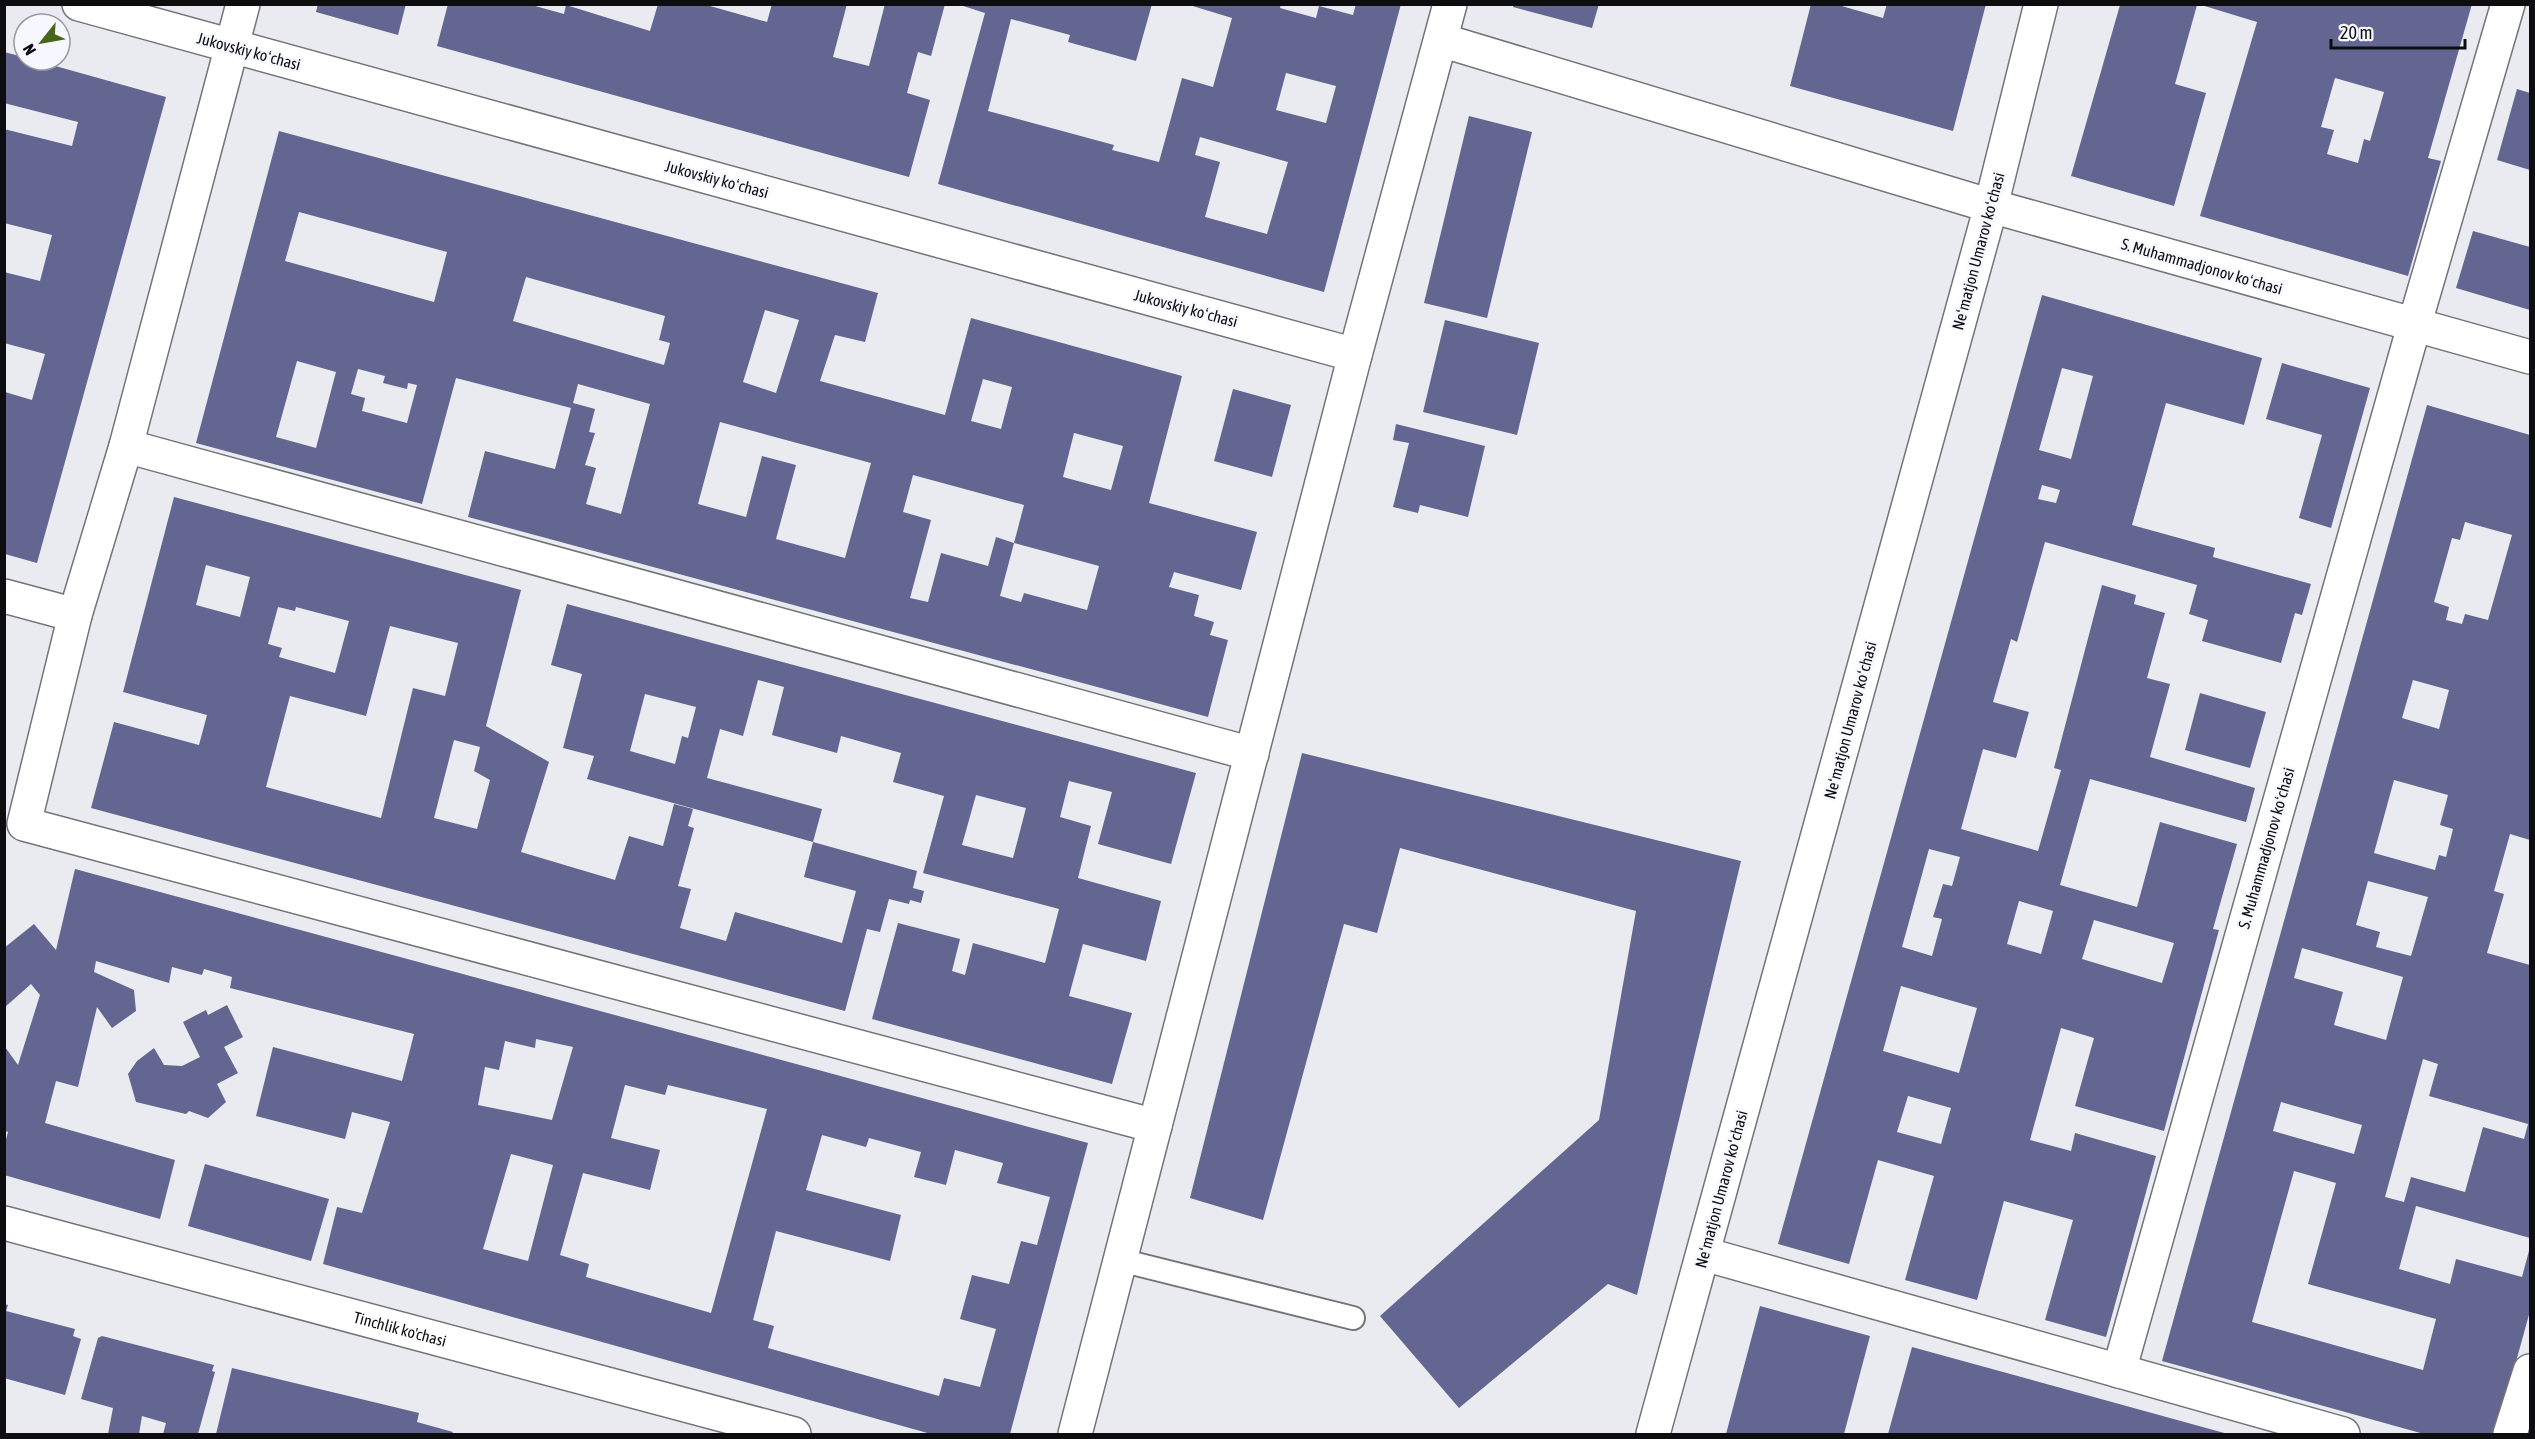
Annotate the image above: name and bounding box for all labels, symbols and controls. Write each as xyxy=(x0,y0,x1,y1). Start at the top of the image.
north arrow xyxy=(12,12,72,72)
scale bar xyxy=(2331,12,2464,50)
text: 20 m xyxy=(2340,22,2372,43)
street label: Jukovskiy koʻchasi xyxy=(195,29,303,74)
text: N xyxy=(19,41,39,58)
street label: Jukovskiy koʻchasi xyxy=(663,157,771,202)
street label: Neʻmatjon Umarov koʻchasi xyxy=(1948,170,2009,332)
street label: S. Muhammadjonov koʻchasi xyxy=(2119,234,2285,299)
street label: Jukovskiy koʻchasi xyxy=(1132,286,1240,331)
street label: Neʻmatjon Umarov koʻchasi xyxy=(1820,639,1881,801)
street label: S. Muhammadjonov koʻchasi xyxy=(2234,765,2299,931)
street label: Neʻmatjon Umarov koʻchasi xyxy=(1691,1108,1752,1270)
street label: Tinchlik ko'chasi xyxy=(352,1308,448,1350)

